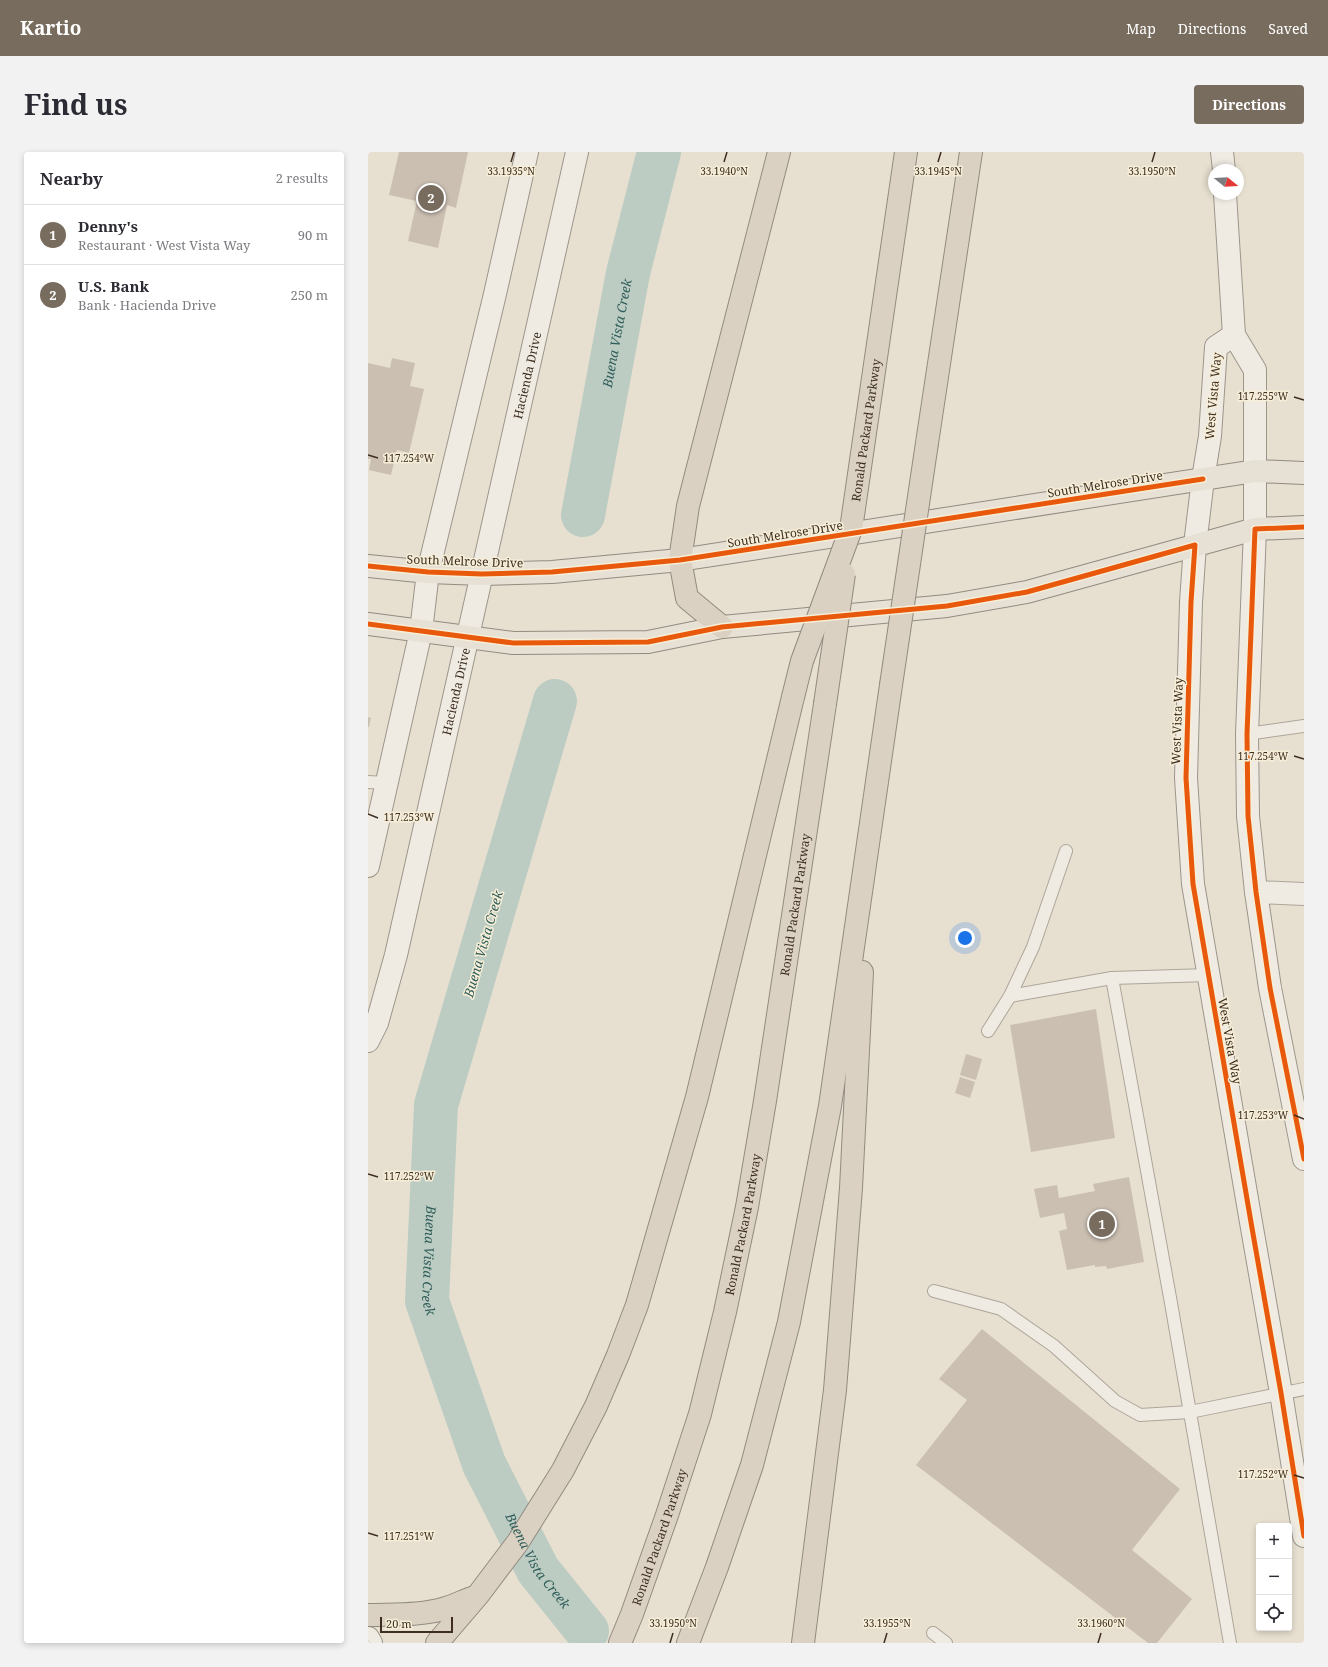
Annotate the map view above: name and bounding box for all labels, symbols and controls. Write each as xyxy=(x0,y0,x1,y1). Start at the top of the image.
text: Kartio xyxy=(20,15,81,41)
text: Map xyxy=(1126,19,1156,38)
text: Directions xyxy=(1178,19,1246,38)
text: Saved xyxy=(1268,19,1308,38)
text: Find us xyxy=(24,85,128,123)
button: Directions xyxy=(1194,85,1304,124)
text: 33.1935°N xyxy=(487,164,535,178)
text: 33.1940°N xyxy=(700,164,748,178)
text: 33.1945°N xyxy=(914,164,962,178)
text: 33.1950°N xyxy=(1128,164,1176,178)
north arrow xyxy=(1208,164,1244,200)
text: Nearby xyxy=(40,167,103,190)
text: 2 results xyxy=(276,169,328,187)
pin: 2 xyxy=(418,183,444,213)
text: Denny's xyxy=(78,216,138,236)
text: 1 xyxy=(49,226,57,244)
text: 90 m xyxy=(298,226,328,244)
text: Restaurant · West Vista Way xyxy=(78,236,250,254)
text: U.S. Bank xyxy=(78,276,149,296)
water label: Buena Vista Creek xyxy=(598,277,636,390)
text: 2 xyxy=(49,286,57,304)
text: 250 m xyxy=(291,286,328,304)
text: Bank · Hacienda Drive xyxy=(78,296,216,314)
street label: Hacienda Drive xyxy=(509,330,545,421)
street label: West Vista Way xyxy=(1201,351,1225,440)
street label: Ronald Packard Parkway xyxy=(847,357,884,502)
text: 117.255°W xyxy=(1238,389,1289,403)
text: 117.254°W xyxy=(384,451,435,465)
street label: South Melrose Drive xyxy=(1046,466,1164,502)
street label: South Melrose Drive xyxy=(726,516,844,552)
street label: South Melrose Drive xyxy=(406,550,524,572)
street label: Hacienda Drive xyxy=(437,646,474,737)
street label: West Vista Way xyxy=(1167,677,1187,765)
text: 117.254°W xyxy=(1238,749,1289,763)
text: 117.253°W xyxy=(384,810,435,824)
street label: Ronald Packard Parkway xyxy=(776,832,814,977)
water label: Buena Vista Creek xyxy=(459,888,507,1000)
your location xyxy=(955,928,975,948)
street label: West Vista Way xyxy=(1214,996,1246,1086)
text: 117.253°W xyxy=(1238,1108,1289,1122)
street label: Ronald Packard Parkway xyxy=(720,1152,764,1297)
text: 117.252°W xyxy=(384,1169,435,1183)
water label: Buena Vista Creek xyxy=(418,1204,441,1318)
pin: 1 xyxy=(1089,1209,1115,1239)
street label: Ronald Packard Parkway xyxy=(627,1466,690,1608)
text: 117.252°W xyxy=(1238,1467,1289,1481)
water label: Buena Vista Creek xyxy=(501,1509,575,1613)
map controls xyxy=(1256,1523,1292,1631)
button: + xyxy=(1256,1523,1292,1559)
text: 117.251°W xyxy=(384,1529,435,1543)
button: − xyxy=(1256,1559,1292,1595)
button: locate xyxy=(1256,1595,1292,1631)
scale bar xyxy=(380,1615,453,1634)
text: 20 m xyxy=(386,1616,412,1631)
text: 33.1950°N xyxy=(649,1616,697,1630)
text: 33.1955°N xyxy=(863,1616,911,1630)
text: 33.1960°N xyxy=(1077,1616,1125,1630)

